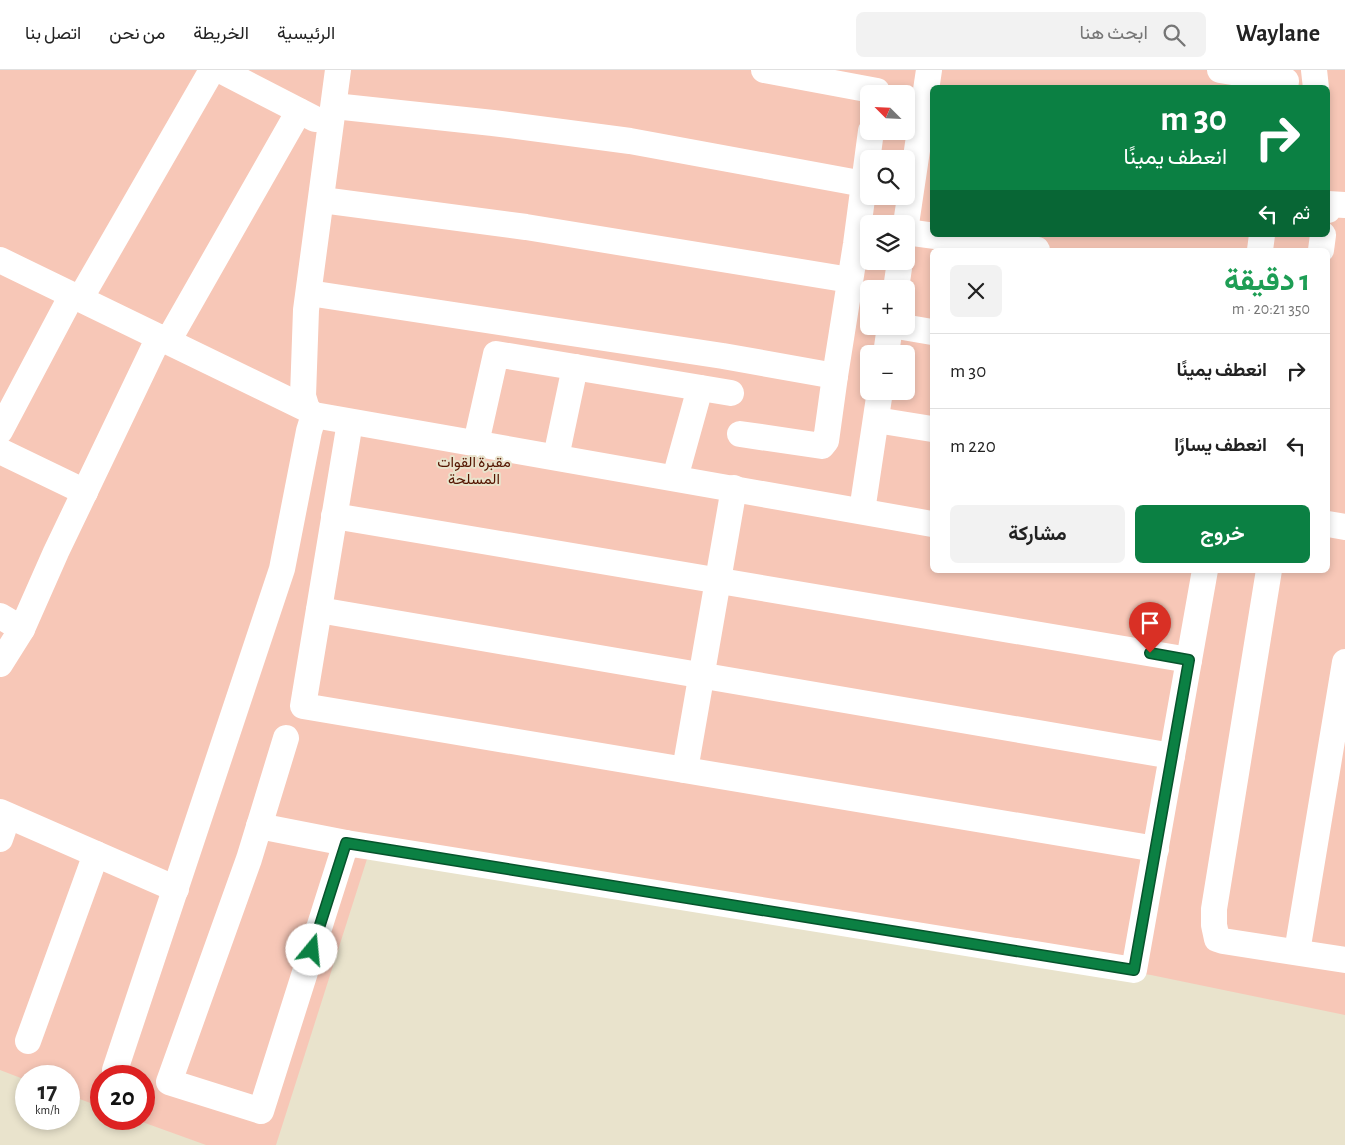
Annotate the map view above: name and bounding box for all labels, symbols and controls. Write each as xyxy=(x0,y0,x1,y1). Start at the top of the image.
search box xyxy=(856,12,1206,57)
icon: search xyxy=(1160,21,1188,49)
text: Waylane xyxy=(1236,22,1320,46)
text: ابحث هنا xyxy=(1080,24,1148,43)
text: اتصل بنا xyxy=(25,25,81,43)
text: من نحن xyxy=(109,25,165,43)
text: الخريطة xyxy=(193,25,249,43)
text: الرئيسية xyxy=(277,25,335,43)
north arrow xyxy=(860,85,915,140)
map controls xyxy=(860,85,915,400)
text: 30 m xyxy=(1160,102,1227,137)
icon: right xyxy=(1245,105,1310,170)
text: انعطف يمينًا xyxy=(1123,146,1227,168)
button: search xyxy=(860,150,915,205)
icon: left xyxy=(1254,200,1282,228)
text: ثم xyxy=(1292,204,1310,223)
button: layers xyxy=(860,215,915,270)
button: close xyxy=(950,265,1002,317)
text: 1 دقيقة xyxy=(1224,266,1310,296)
button: + xyxy=(860,280,915,335)
text: 350 m · 20:21 xyxy=(1232,301,1310,317)
button: − xyxy=(860,345,915,400)
icon: right xyxy=(1282,357,1310,385)
text: انعطف يمينًا xyxy=(1177,361,1267,380)
text: 30 m xyxy=(950,362,986,381)
icon: left xyxy=(1282,432,1310,460)
text: انعطف يسارًا xyxy=(1174,436,1267,455)
text: 220 m xyxy=(950,437,996,456)
park label: مقبرة القوات المسلحة xyxy=(437,455,511,487)
button: مشاركة xyxy=(950,505,1125,563)
button: خروج xyxy=(1135,505,1310,563)
pin xyxy=(1129,602,1171,653)
icon: arrive xyxy=(1136,609,1164,637)
position arrow xyxy=(285,923,337,975)
speed limit sign: 20 xyxy=(90,1065,155,1130)
text: 17 xyxy=(38,1079,57,1104)
text: km/h xyxy=(35,1104,60,1116)

